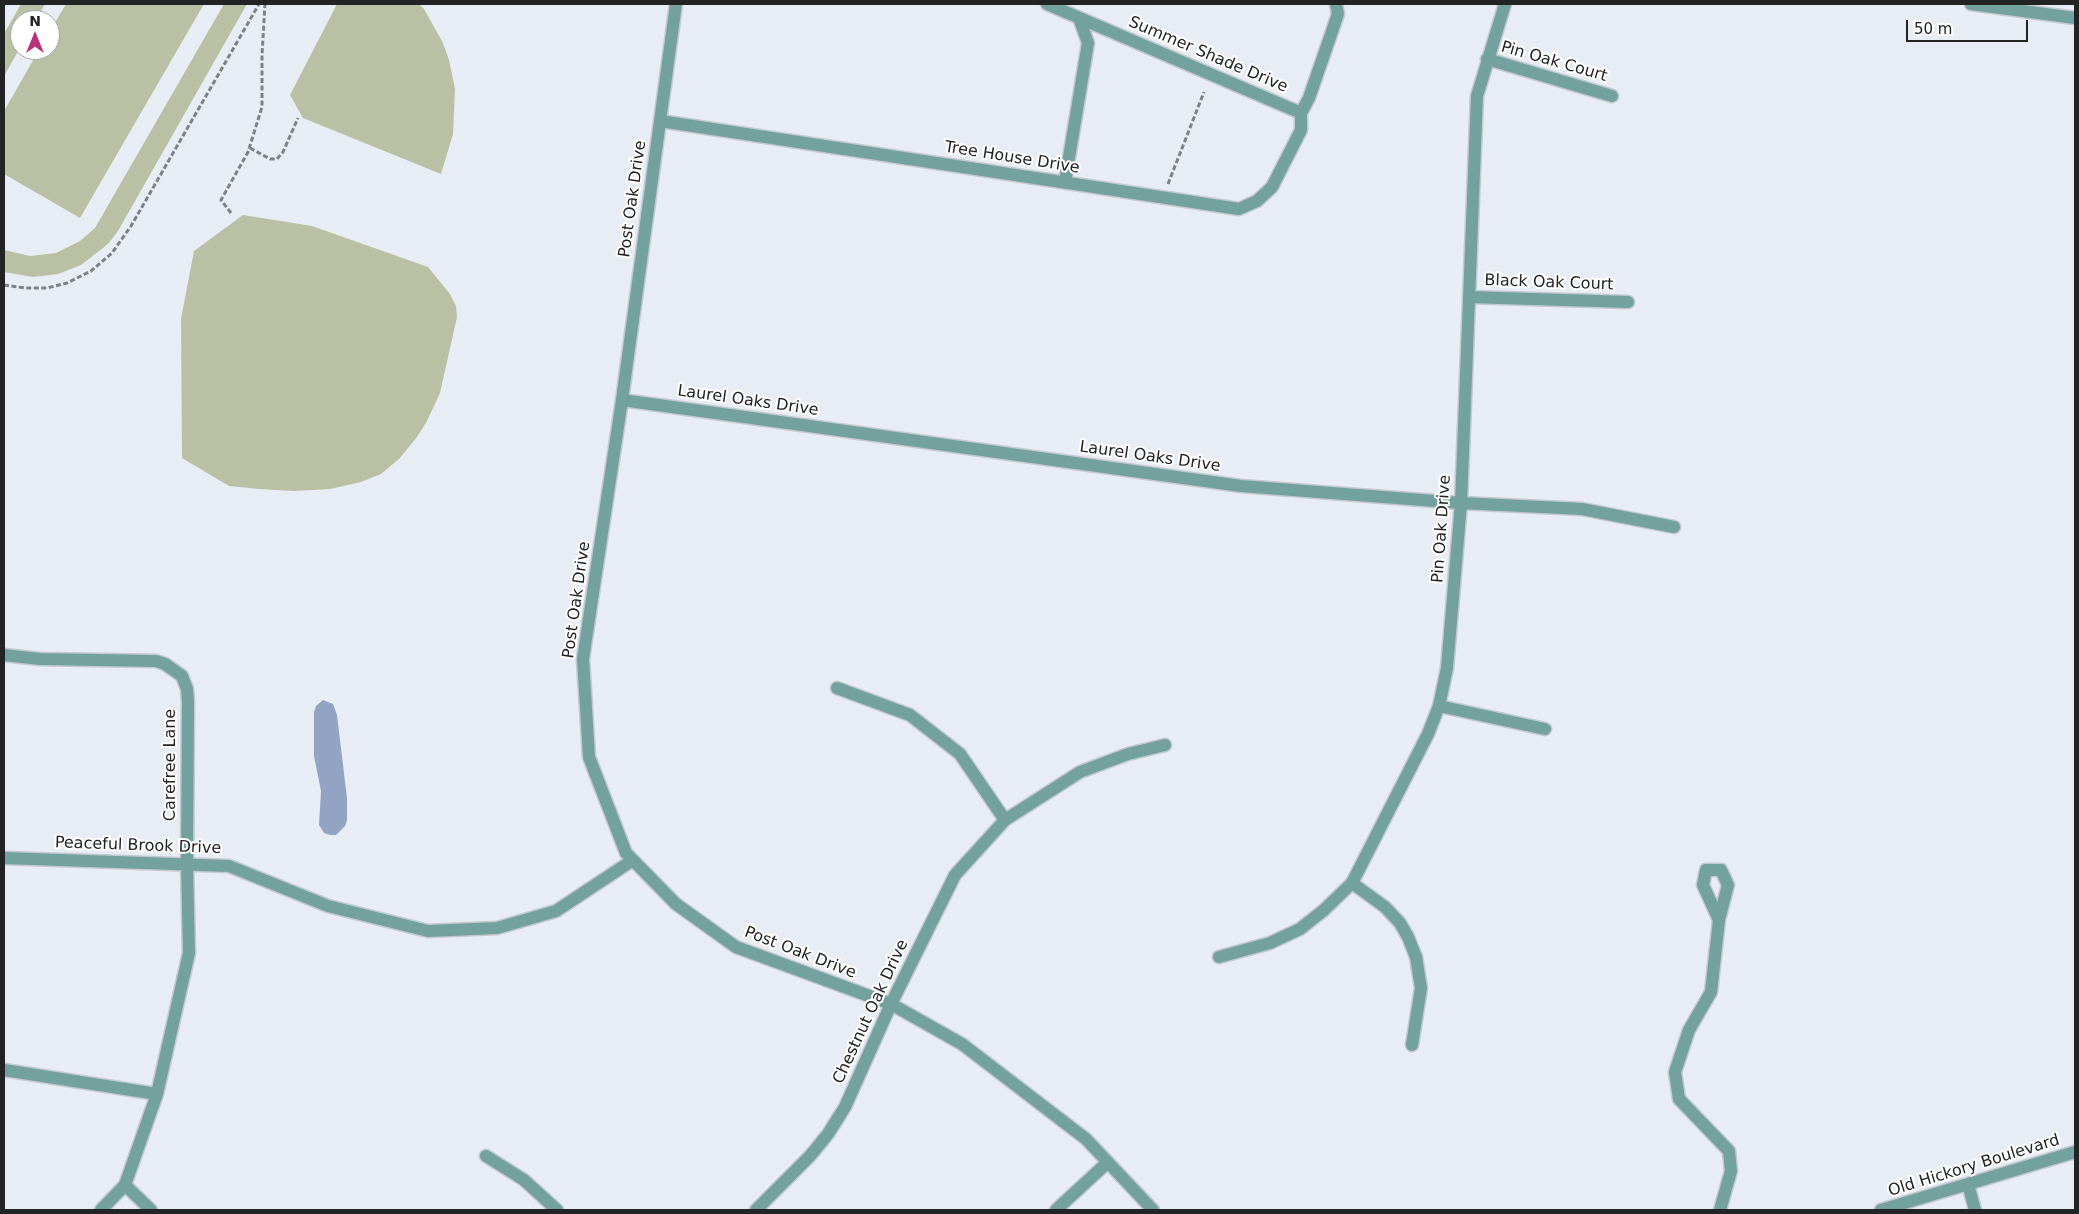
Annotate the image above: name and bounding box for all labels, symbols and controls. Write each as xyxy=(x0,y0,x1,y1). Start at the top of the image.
north arrow xyxy=(10,10,60,60)
scale bar xyxy=(1909,10,2032,42)
text: N xyxy=(29,13,41,29)
street label: Summer Shade Drive xyxy=(1126,13,1290,97)
text: 50 m xyxy=(1914,20,1952,38)
street label: Pin Oak Court xyxy=(1499,38,1609,86)
street label: Tree House Drive xyxy=(943,138,1081,178)
street label: Post Oak Drive xyxy=(615,139,651,259)
street label: Black Oak Court xyxy=(1484,271,1614,295)
street label: Laurel Oaks Drive xyxy=(676,382,820,420)
street label: Laurel Oaks Drive xyxy=(1078,438,1222,476)
street label: Pin Oak Drive xyxy=(1429,474,1455,584)
street label: Post Oak Drive xyxy=(559,540,595,660)
street label: Carefree Lane xyxy=(161,709,181,821)
street label: Peaceful Brook Drive xyxy=(54,834,222,858)
street label: Post Oak Drive xyxy=(741,923,859,983)
street label: Chestnut Oak Drive xyxy=(829,937,913,1087)
street label: Old Hickory Boulevard xyxy=(1886,1131,2062,1201)

